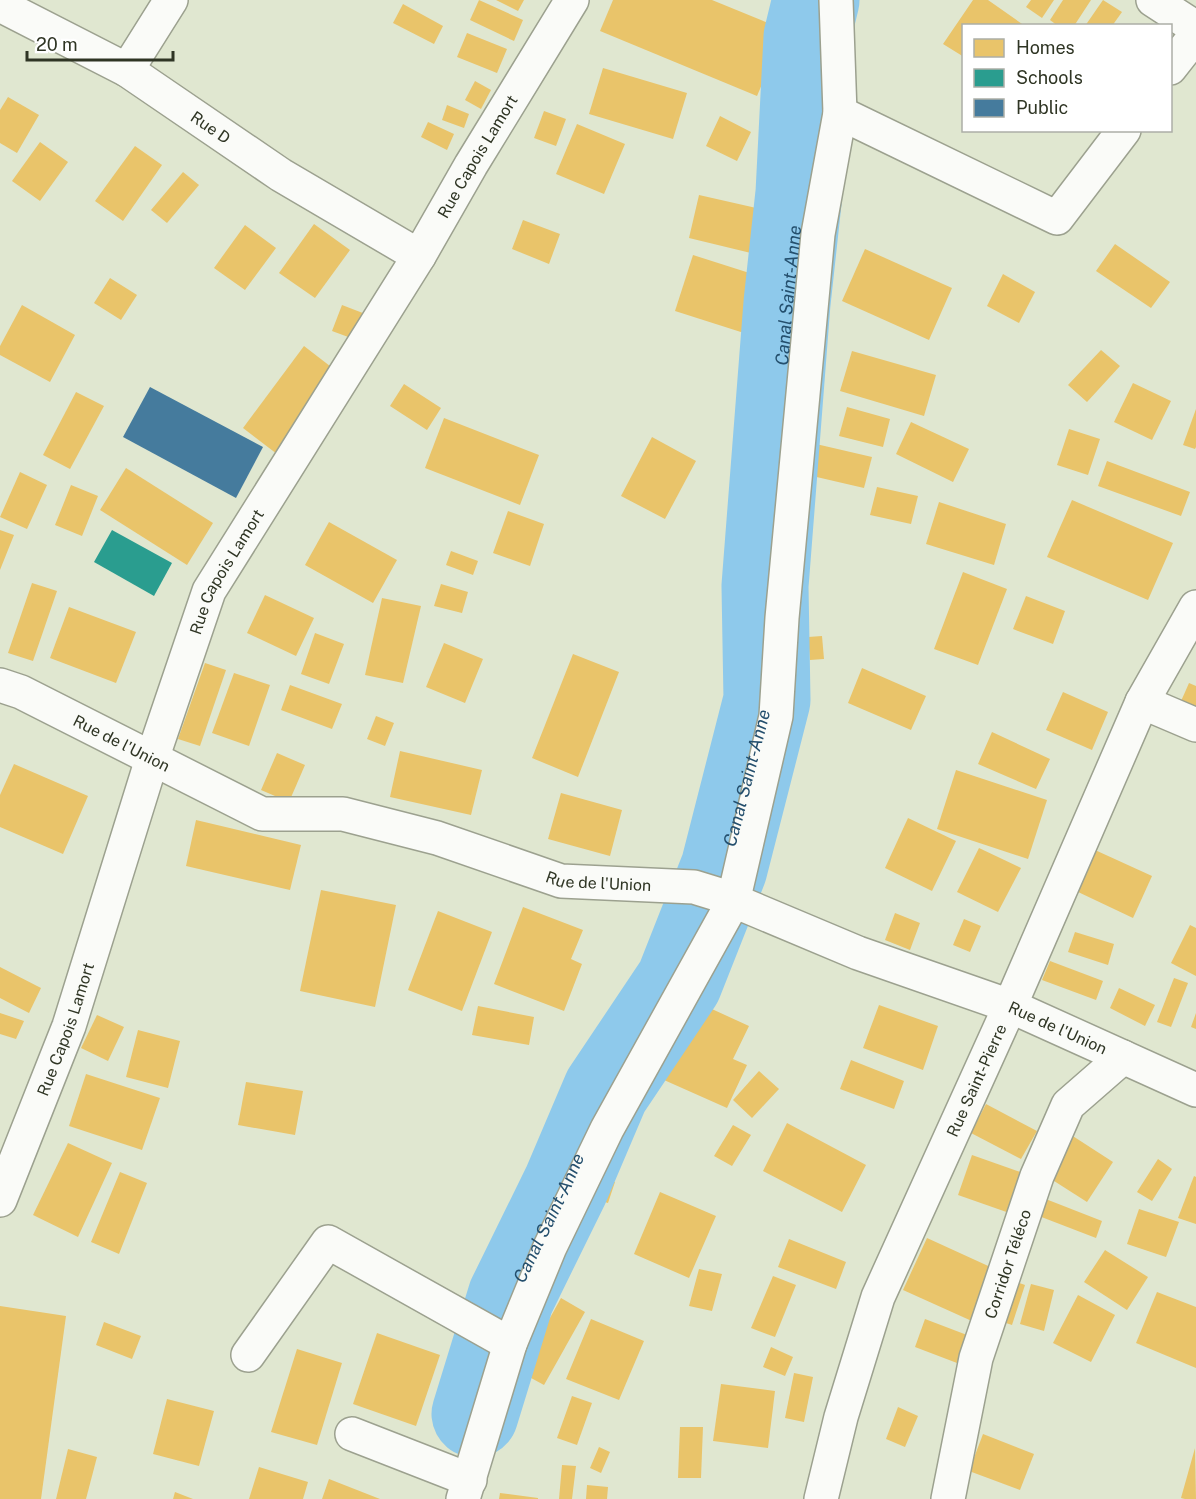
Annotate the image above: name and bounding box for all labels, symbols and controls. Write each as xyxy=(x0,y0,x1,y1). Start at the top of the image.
scale bar xyxy=(27,24,172,62)
legend xyxy=(962,24,1172,132)
text: 20 m xyxy=(36,34,78,55)
text: Homes xyxy=(1016,37,1075,58)
text: Schools xyxy=(1016,67,1083,88)
street label: Rue Capois Lamort xyxy=(434,91,522,222)
text: Public xyxy=(1016,97,1068,118)
street label: Rue D xyxy=(187,107,234,148)
water label: Canal Saint-Anne xyxy=(771,224,805,366)
street label: Rue Capois Lamort xyxy=(186,506,268,637)
water label: Canal Saint-Anne xyxy=(719,707,774,849)
street label: Rue de l'Union xyxy=(70,711,173,776)
street label: Rue de l'Union xyxy=(543,867,652,895)
street label: Rue Capois Lamort xyxy=(33,960,98,1099)
street label: Rue de l'Union xyxy=(1005,998,1110,1059)
street label: Rue Saint-Pierre xyxy=(943,1021,1011,1140)
water label: Canal Saint-Anne xyxy=(509,1150,588,1286)
street label: Corridor Téléco xyxy=(981,1207,1035,1321)

